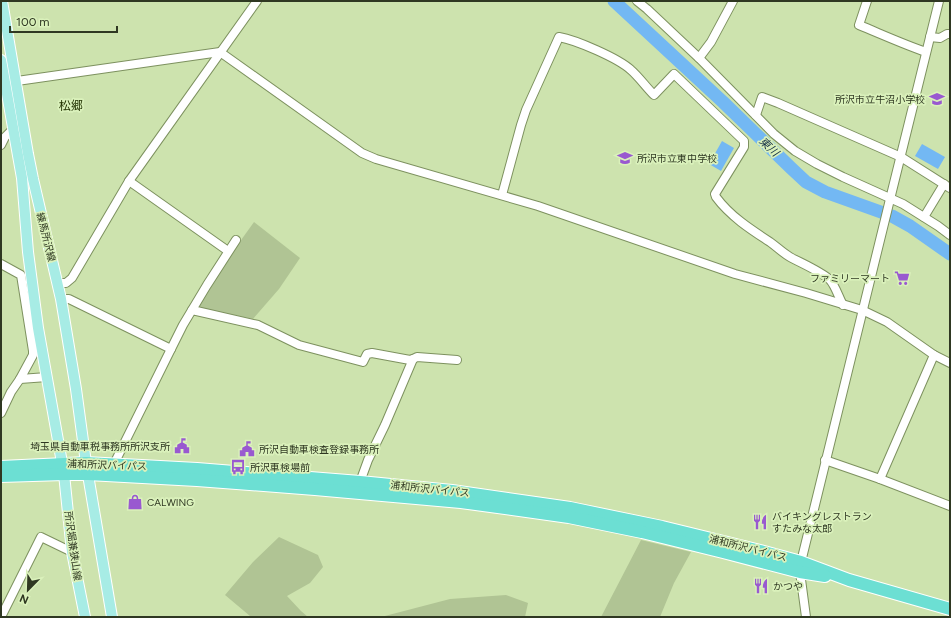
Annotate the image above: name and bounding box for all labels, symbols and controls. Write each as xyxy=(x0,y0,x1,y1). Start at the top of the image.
scale bar xyxy=(10,8,117,34)
text: 100 m xyxy=(16,15,50,29)
school or university icon: 所沢市立牛沼小学校 xyxy=(928,90,946,108)
place label: 所沢市立牛沼小学校 xyxy=(835,93,925,106)
district label: 松郷 xyxy=(59,99,83,113)
water label: 東川 xyxy=(757,135,782,160)
school or university icon: 所沢市立東中学校 xyxy=(616,149,634,167)
place label: 所沢市立東中学校 xyxy=(637,152,717,165)
street label: 練馬所沢線 xyxy=(34,211,58,263)
supermarket icon: ファミリーマート xyxy=(893,269,911,287)
place label: ファミリーマート xyxy=(810,272,890,285)
public building icon: 埼玉県自動車税事務所所沢支所 xyxy=(173,437,191,455)
place label: 埼玉県自動車税事務所所沢支所 xyxy=(30,440,170,453)
public building icon: 所沢自動車検査登録事務所 xyxy=(238,440,256,458)
place label: 所沢自動車検査登録事務所 xyxy=(259,443,379,456)
street label: 浦和所沢バイパス xyxy=(67,457,147,473)
bus stop icon: 所沢車検場前 xyxy=(229,458,247,476)
place label: 所沢車検場前 xyxy=(250,461,310,474)
street label: 浦和所沢バイパス xyxy=(390,478,470,500)
shop icon: CALWING xyxy=(126,493,144,511)
place label: CALWING xyxy=(147,496,194,509)
street label: 所沢堀兼狭山線 xyxy=(62,510,84,582)
place label: バイキングレストラン すたみな太郎 xyxy=(772,510,872,535)
restaurant icon: バイキングレストラン すたみな太郎 xyxy=(751,513,769,531)
street label: 浦和所沢バイパス xyxy=(708,532,788,564)
north arrow xyxy=(8,570,48,610)
restaurant icon: かつや xyxy=(752,577,770,595)
place label: かつや xyxy=(773,580,803,593)
text: N xyxy=(18,591,31,606)

